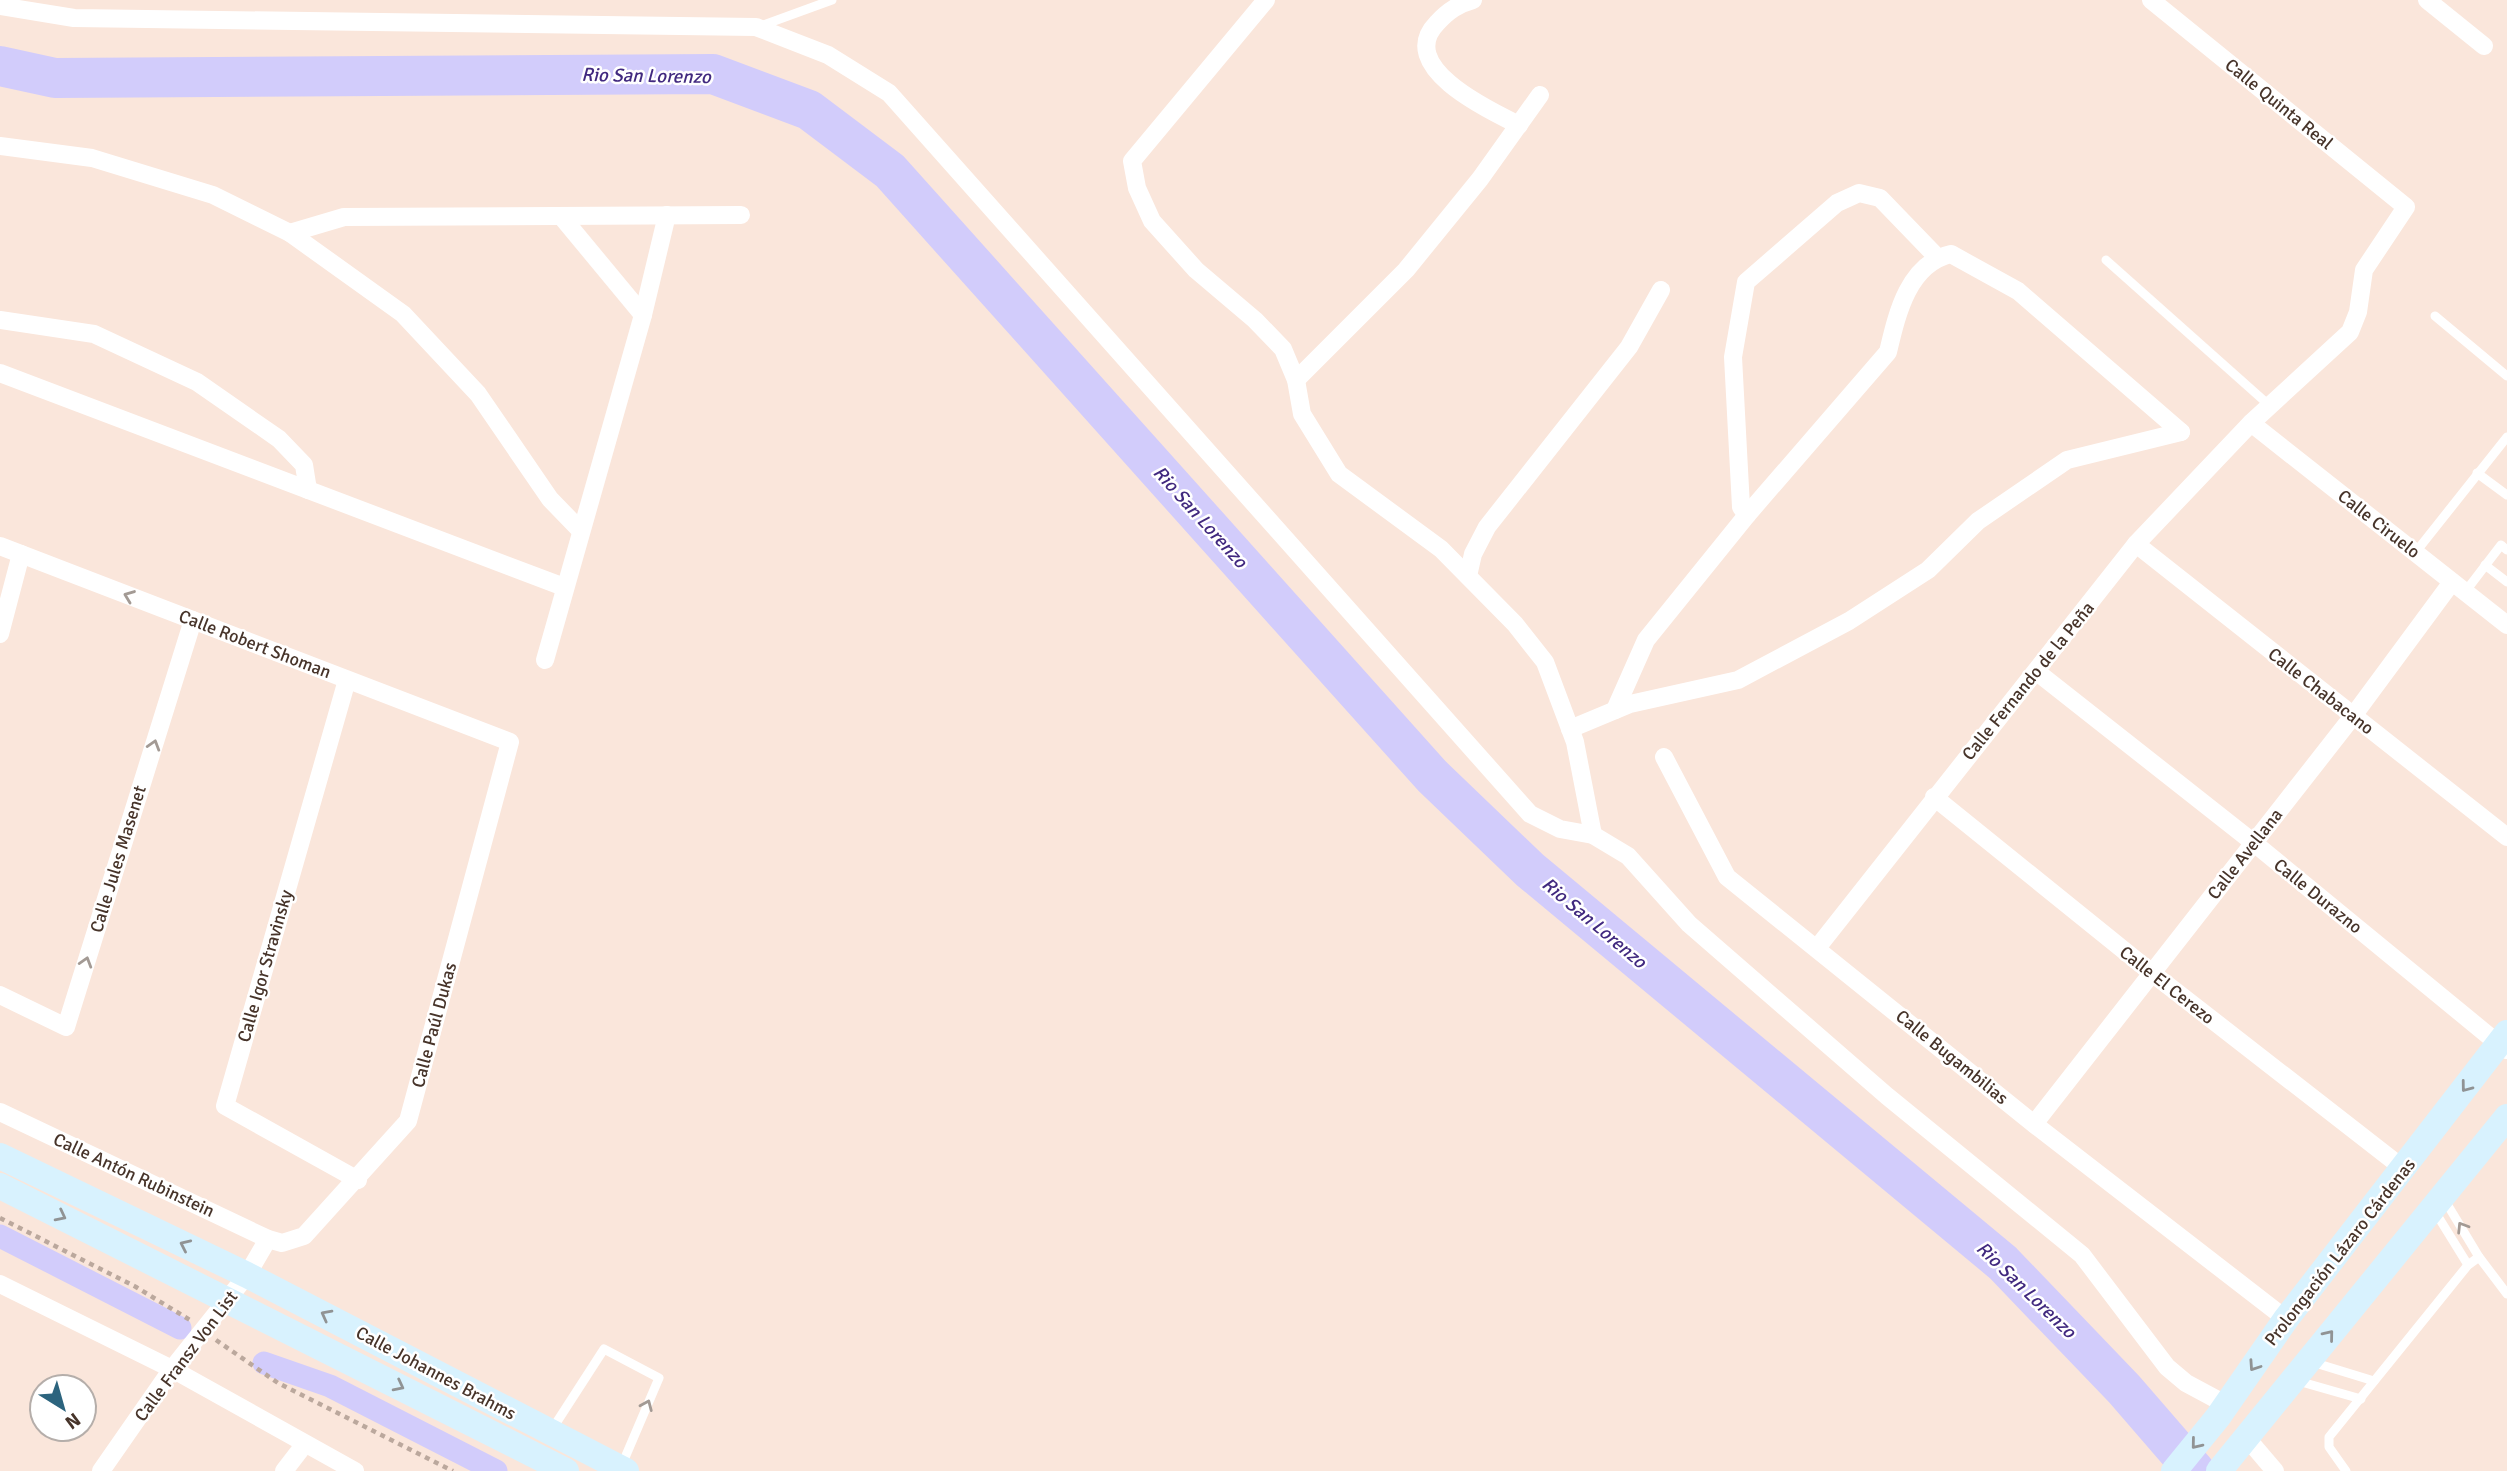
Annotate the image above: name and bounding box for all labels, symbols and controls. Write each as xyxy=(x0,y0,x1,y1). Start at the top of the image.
street label: Calle Quinta Real xyxy=(2221,54,2337,154)
water label: Rio San Lorenzo xyxy=(581,63,712,89)
water label: Rio San Lorenzo xyxy=(1148,461,1253,574)
street label: Calle Ciruelo xyxy=(2333,485,2425,563)
one-way arrow xyxy=(124,590,136,604)
street label: Calle Fernando de la Peña xyxy=(1957,597,2099,765)
street label: Calle Robert Shoman xyxy=(176,605,334,683)
street label: Calle Chabacano xyxy=(2264,643,2378,739)
one-way arrow xyxy=(146,739,160,752)
street label: Calle Jules Masenet xyxy=(85,783,151,935)
street label: Calle Avellana xyxy=(2203,804,2287,904)
street label: Calle Durazno xyxy=(2269,854,2367,938)
water label: Rio San Lorenzo xyxy=(1537,872,1652,974)
street label: Calle Igor Stravinsky xyxy=(233,887,297,1045)
street label: Calle El Cerezo xyxy=(2115,941,2219,1029)
one-way arrow xyxy=(78,956,92,969)
street label: Calle Paúl Dukas xyxy=(407,960,461,1090)
street label: Calle Bugambilias xyxy=(1891,1005,2013,1109)
one-way arrow xyxy=(2461,1079,2474,1092)
street label: Calle Antón Rubinstein xyxy=(50,1128,218,1222)
street label: Prolongación Lázaro Cárdenas xyxy=(2260,1154,2420,1350)
one-way arrow xyxy=(54,1208,66,1222)
one-way arrow xyxy=(2457,1221,2470,1234)
water label: Rio San Lorenzo xyxy=(1971,1236,2082,1344)
one-way arrow xyxy=(180,1240,193,1254)
street label: Calle Fransz Von List xyxy=(130,1286,242,1426)
one-way arrow xyxy=(321,1310,333,1323)
street label: Calle Johannes Brahms xyxy=(352,1321,520,1425)
one-way arrow xyxy=(2320,1330,2333,1342)
one-way arrow xyxy=(2250,1358,2262,1371)
north arrow xyxy=(28,1373,98,1443)
one-way arrow xyxy=(392,1378,404,1391)
one-way arrow xyxy=(639,1400,653,1413)
text: N xyxy=(60,1407,85,1434)
one-way arrow xyxy=(2192,1437,2205,1449)

